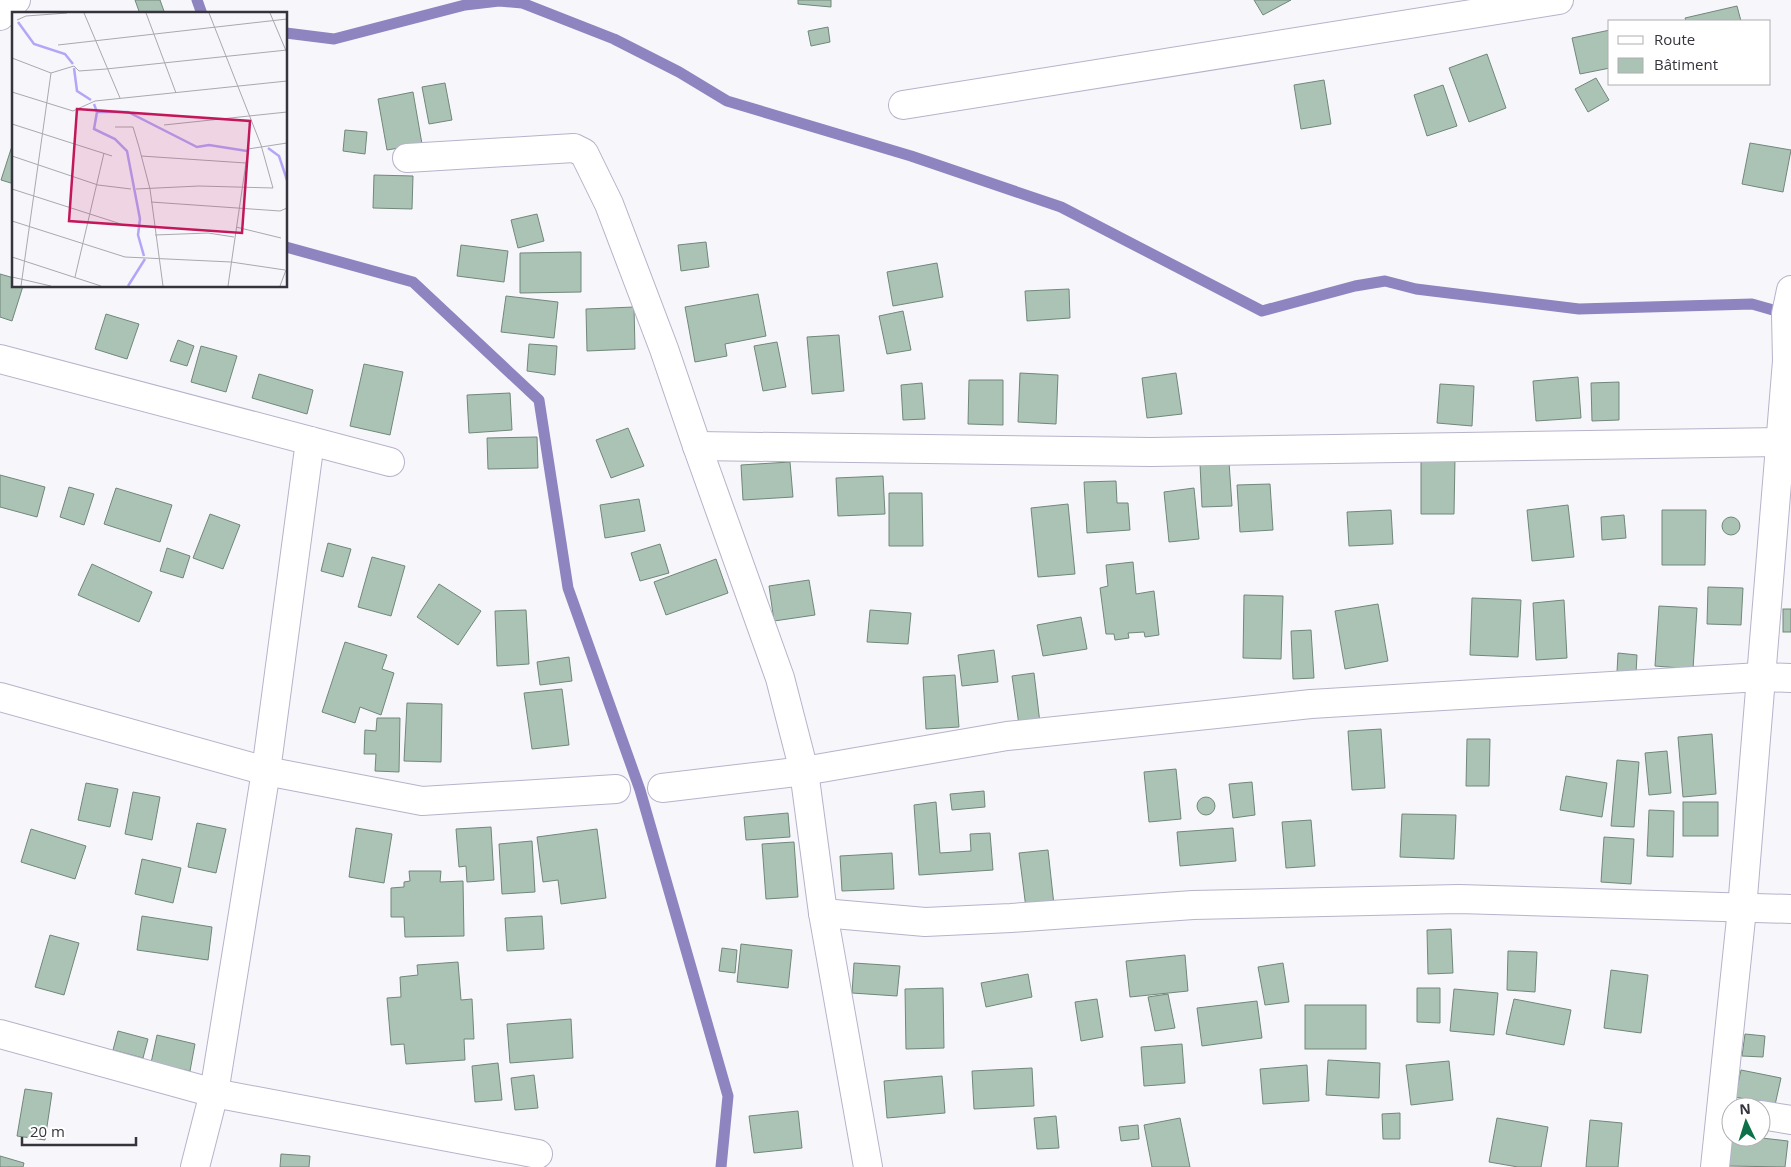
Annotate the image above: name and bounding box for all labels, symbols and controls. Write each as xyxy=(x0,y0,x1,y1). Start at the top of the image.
inset map xyxy=(12,12,288,288)
legend xyxy=(1608,20,1771,85)
text: Route xyxy=(1654,29,1695,49)
text: Bâtiment xyxy=(1654,54,1718,74)
north arrow xyxy=(1721,1097,1771,1147)
text: N xyxy=(1739,1099,1751,1118)
scale bar xyxy=(22,1114,136,1146)
text: 20 m xyxy=(30,1121,65,1141)

